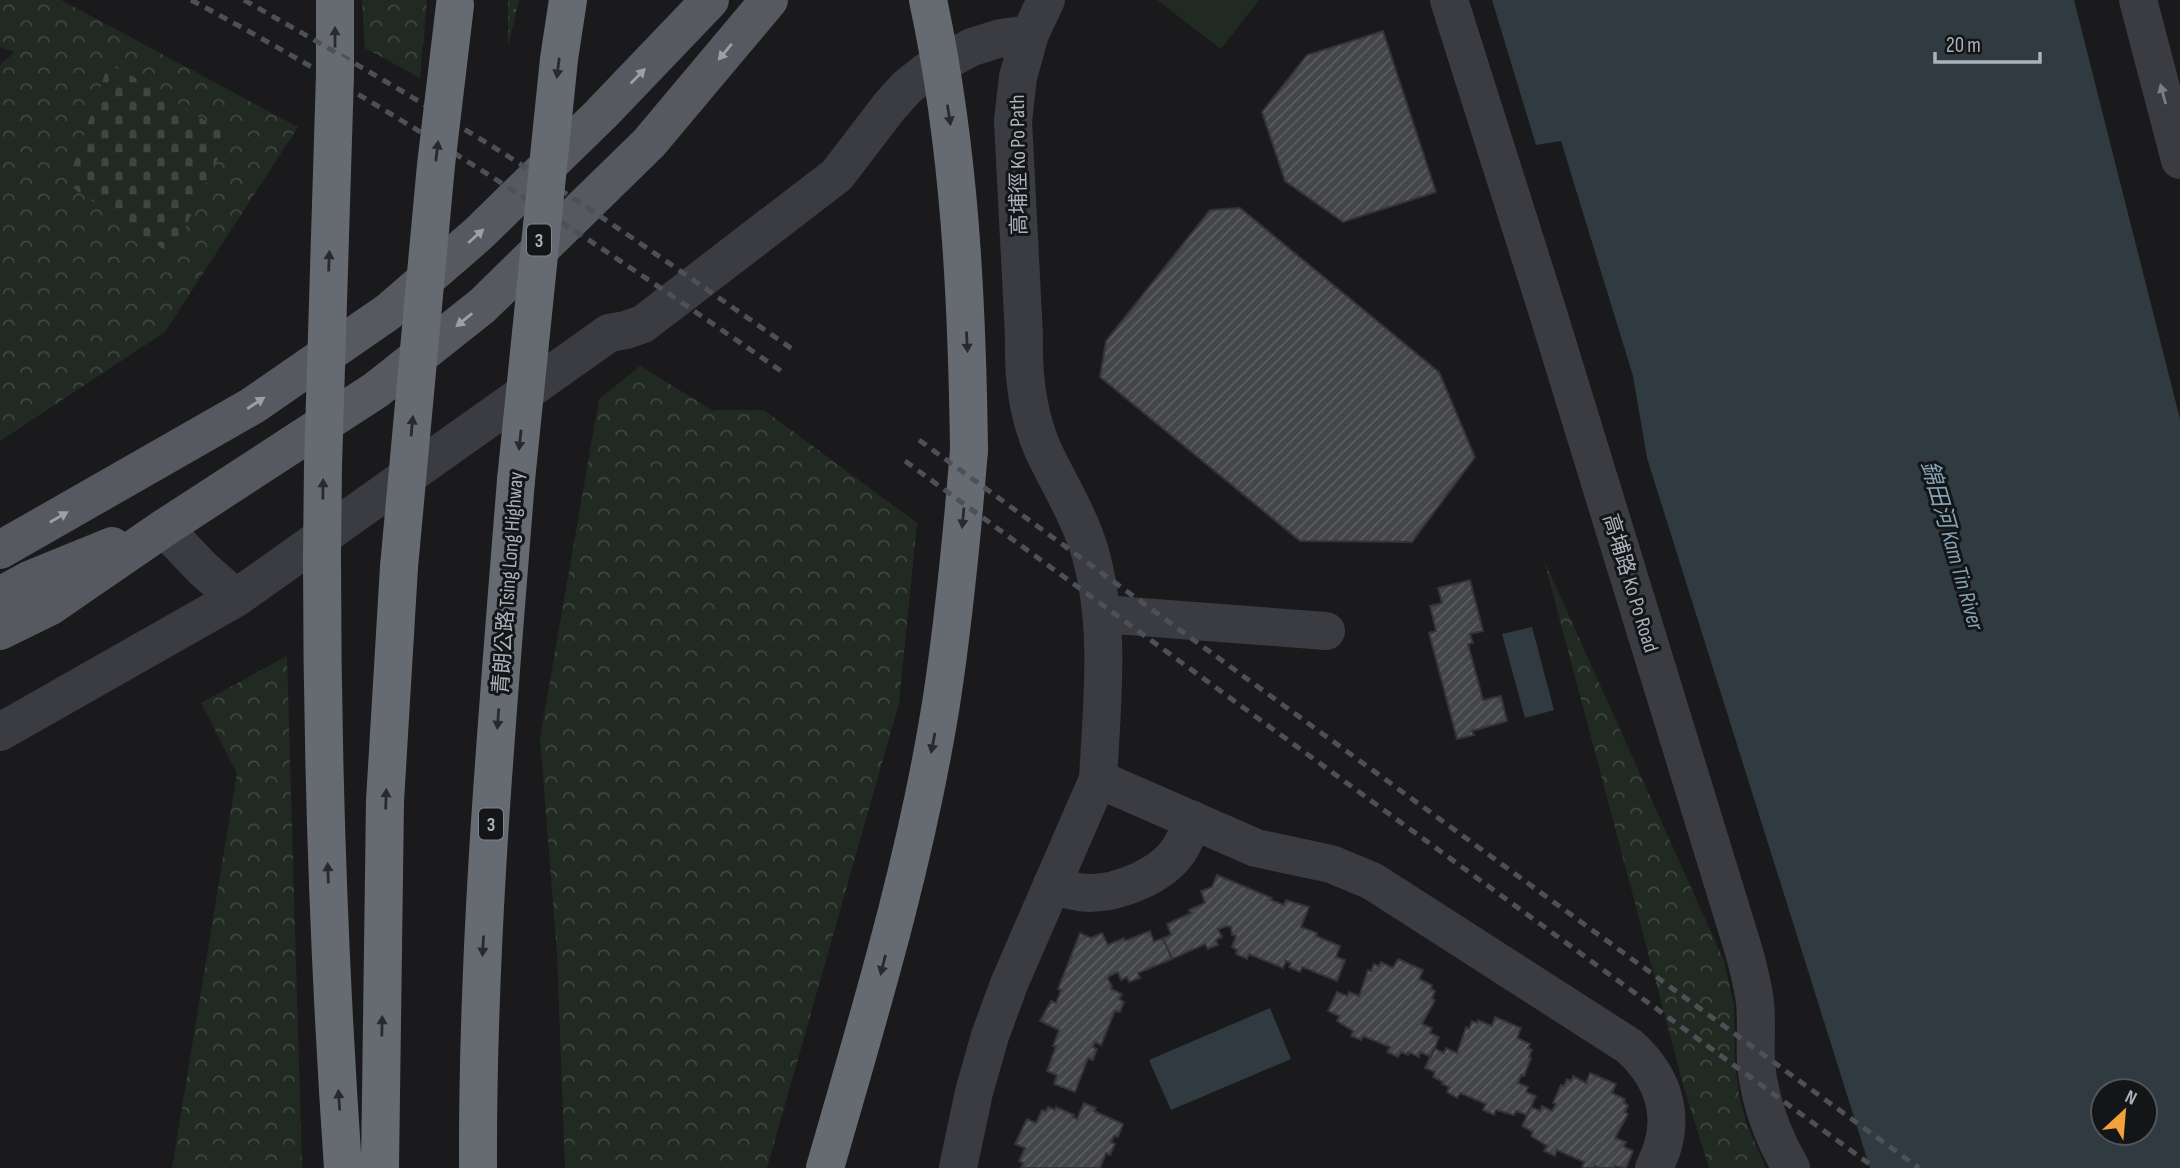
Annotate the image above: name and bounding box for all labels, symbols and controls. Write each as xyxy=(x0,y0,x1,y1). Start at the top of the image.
scale bar xyxy=(1935,21,2040,65)
one-way arrow xyxy=(329,26,341,48)
text: 20 m xyxy=(1946,33,1981,58)
one-way arrow xyxy=(718,44,733,61)
one-way arrow xyxy=(552,57,563,79)
one-way arrow xyxy=(629,68,645,85)
one-way arrow xyxy=(2157,83,2168,105)
street label: 高埔徑 Ko Po Path xyxy=(1005,95,1032,235)
one-way arrow xyxy=(943,105,954,127)
one-way arrow xyxy=(432,140,443,162)
road number: 3 xyxy=(527,224,551,256)
one-way arrow xyxy=(467,228,484,244)
one-way arrow xyxy=(324,250,335,272)
one-way arrow xyxy=(455,313,473,327)
one-way arrow xyxy=(961,331,972,353)
one-way arrow xyxy=(247,397,266,410)
one-way arrow xyxy=(407,415,418,437)
one-way arrow xyxy=(514,429,525,451)
water label: 錦田河 Kam Tin River xyxy=(1914,457,1990,635)
street label: 青朗公路 Tsing Long Highway xyxy=(488,471,529,695)
one-way arrow xyxy=(317,477,329,499)
one-way arrow xyxy=(957,507,968,529)
one-way arrow xyxy=(50,511,69,523)
street label: 高埔路 Ko Po Road xyxy=(1598,511,1663,655)
one-way arrow xyxy=(492,709,503,731)
one-way arrow xyxy=(928,732,939,754)
one-way arrow xyxy=(380,788,391,810)
road number: 3 xyxy=(479,808,503,839)
one-way arrow xyxy=(322,861,334,883)
one-way arrow xyxy=(478,936,489,958)
one-way arrow xyxy=(877,954,888,976)
one-way arrow xyxy=(376,1015,387,1037)
north arrow xyxy=(2089,1077,2159,1147)
text: N xyxy=(2121,1086,2140,1111)
one-way arrow xyxy=(333,1089,344,1111)

